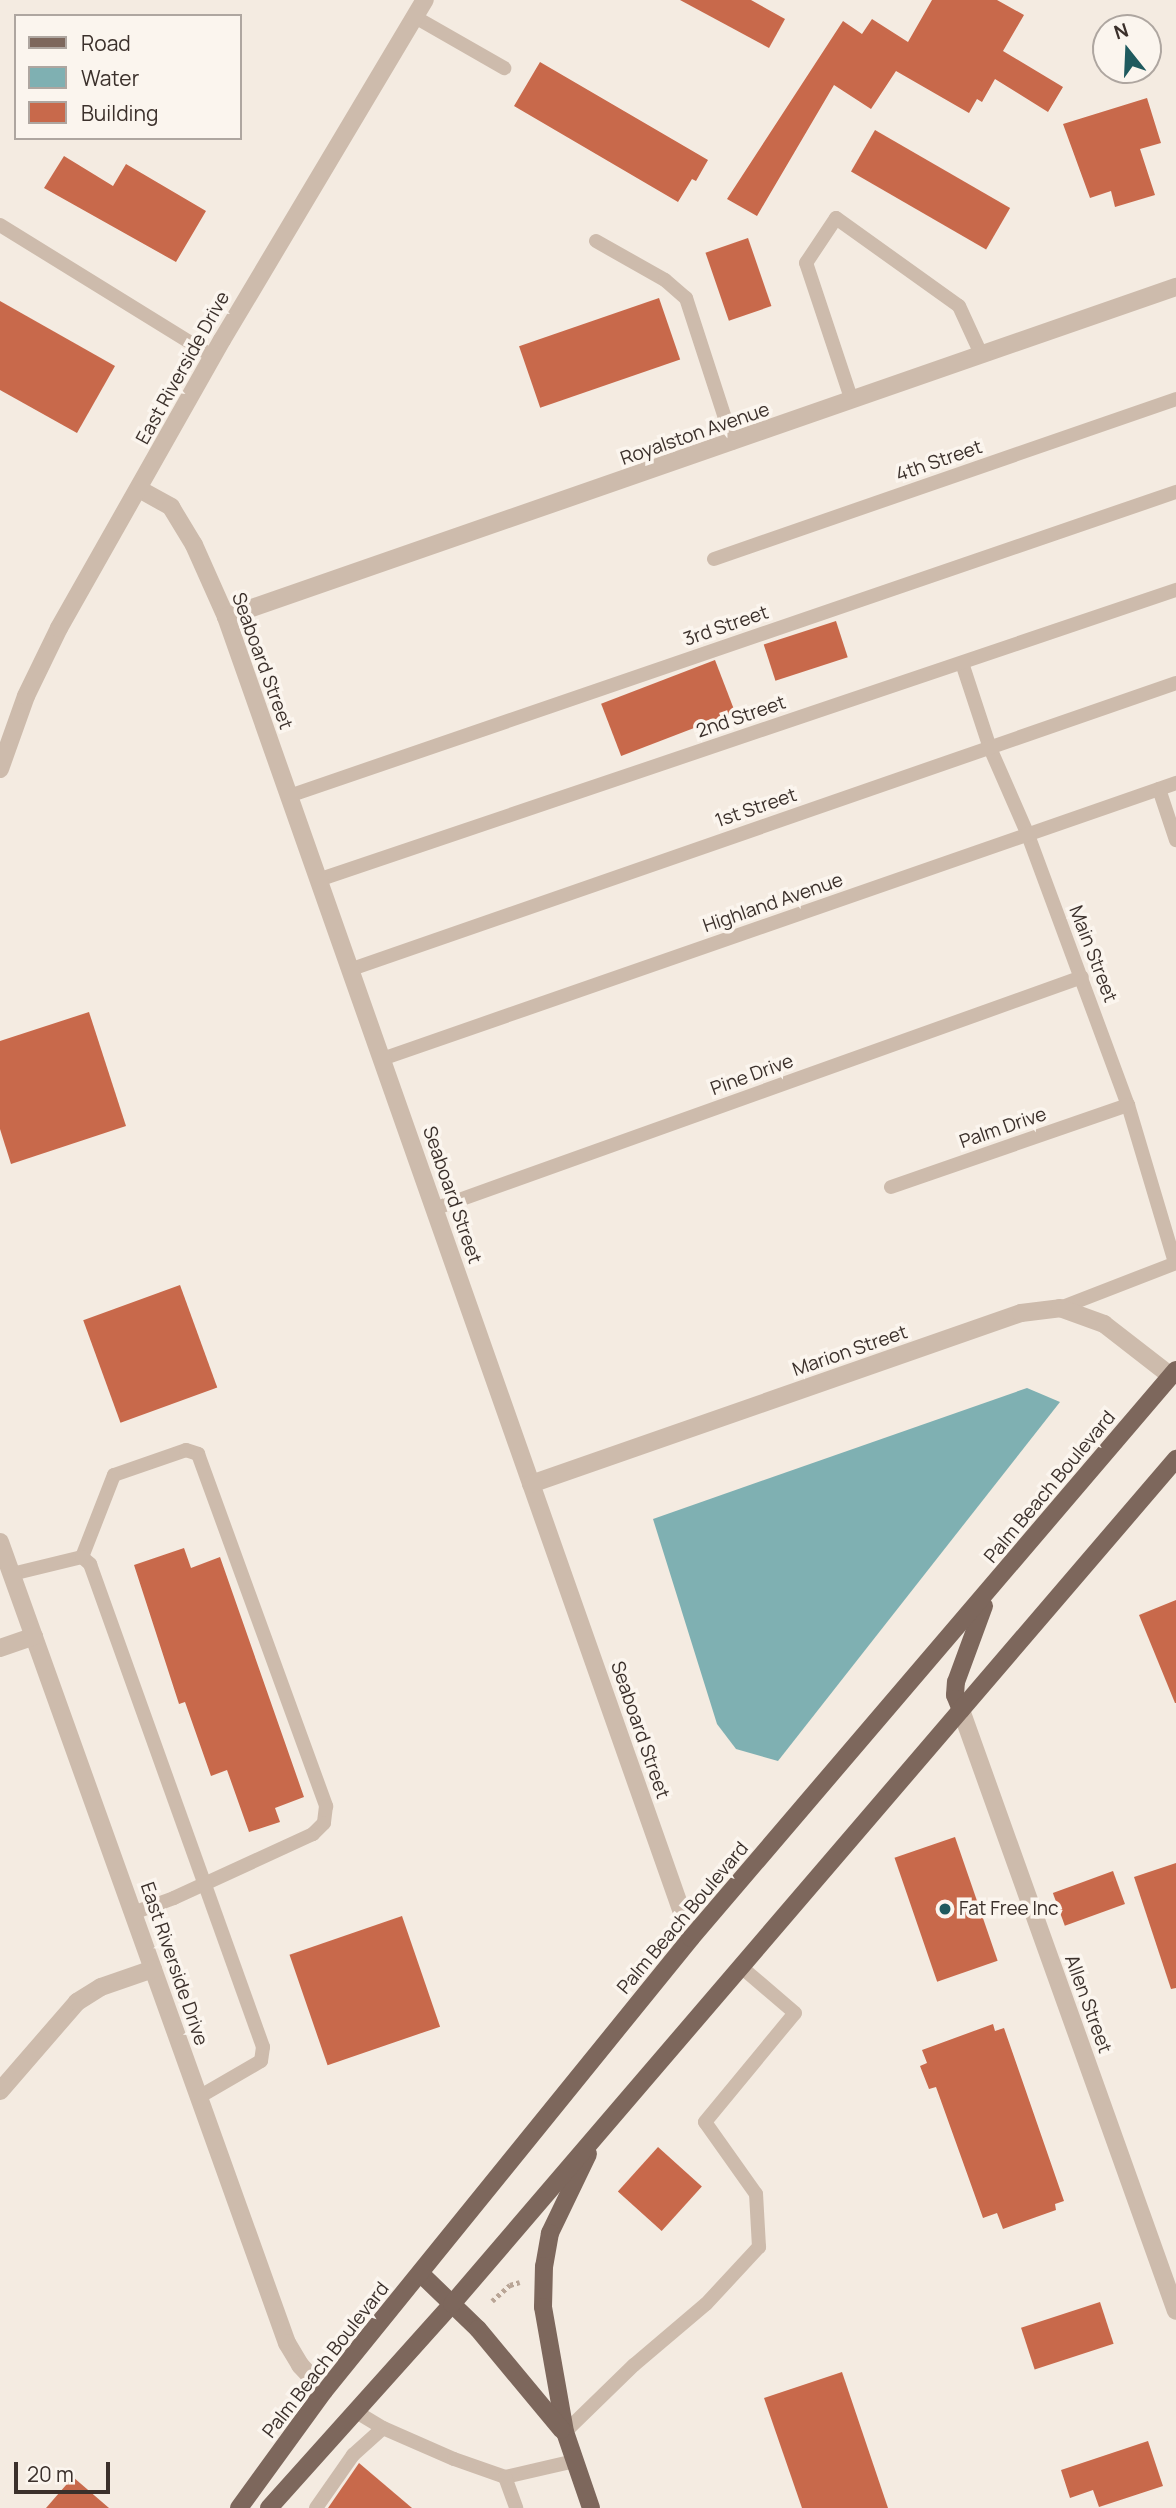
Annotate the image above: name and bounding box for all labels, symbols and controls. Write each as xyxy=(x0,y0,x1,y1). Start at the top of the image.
legend xyxy=(14,14,242,140)
north arrow xyxy=(1092,14,1162,84)
text: N xyxy=(1111,16,1132,45)
text: Road xyxy=(81,29,131,57)
text: Water xyxy=(81,64,139,92)
text: Building xyxy=(81,99,158,127)
street label: East Riverside Drive xyxy=(132,288,234,448)
street label: Royalston Avenue xyxy=(618,398,772,470)
street label: 4th Street xyxy=(893,436,985,486)
street label: Seaboard Street xyxy=(227,590,297,732)
street label: 3rd Street xyxy=(681,601,771,651)
street label: 2nd Street xyxy=(693,691,789,743)
street label: 1st Street xyxy=(712,783,800,833)
street label: Highland Avenue xyxy=(700,868,846,938)
street label: Main Street xyxy=(1064,902,1122,1006)
street label: Pine Drive xyxy=(707,1050,797,1100)
street label: Palm Drive xyxy=(957,1103,1049,1153)
street label: Seaboard Street xyxy=(418,1123,486,1267)
street label: Marion Street xyxy=(790,1321,910,1381)
street label: Palm Beach Boulevard xyxy=(980,1406,1120,1568)
street label: Seaboard Street xyxy=(606,1658,674,1802)
street label: Palm Beach Boulevard xyxy=(613,1837,753,1999)
street label: East Riverside Drive xyxy=(135,1879,213,2049)
place label: Fat Free Inc xyxy=(959,1898,1059,1920)
marker: Fat Free Inc xyxy=(937,1901,953,1917)
street label: Allen Street xyxy=(1060,1952,1116,2056)
street label: Palm Beach Boulevard xyxy=(258,2278,394,2442)
scale bar xyxy=(18,2448,114,2492)
text: 20 m xyxy=(27,2460,74,2488)

